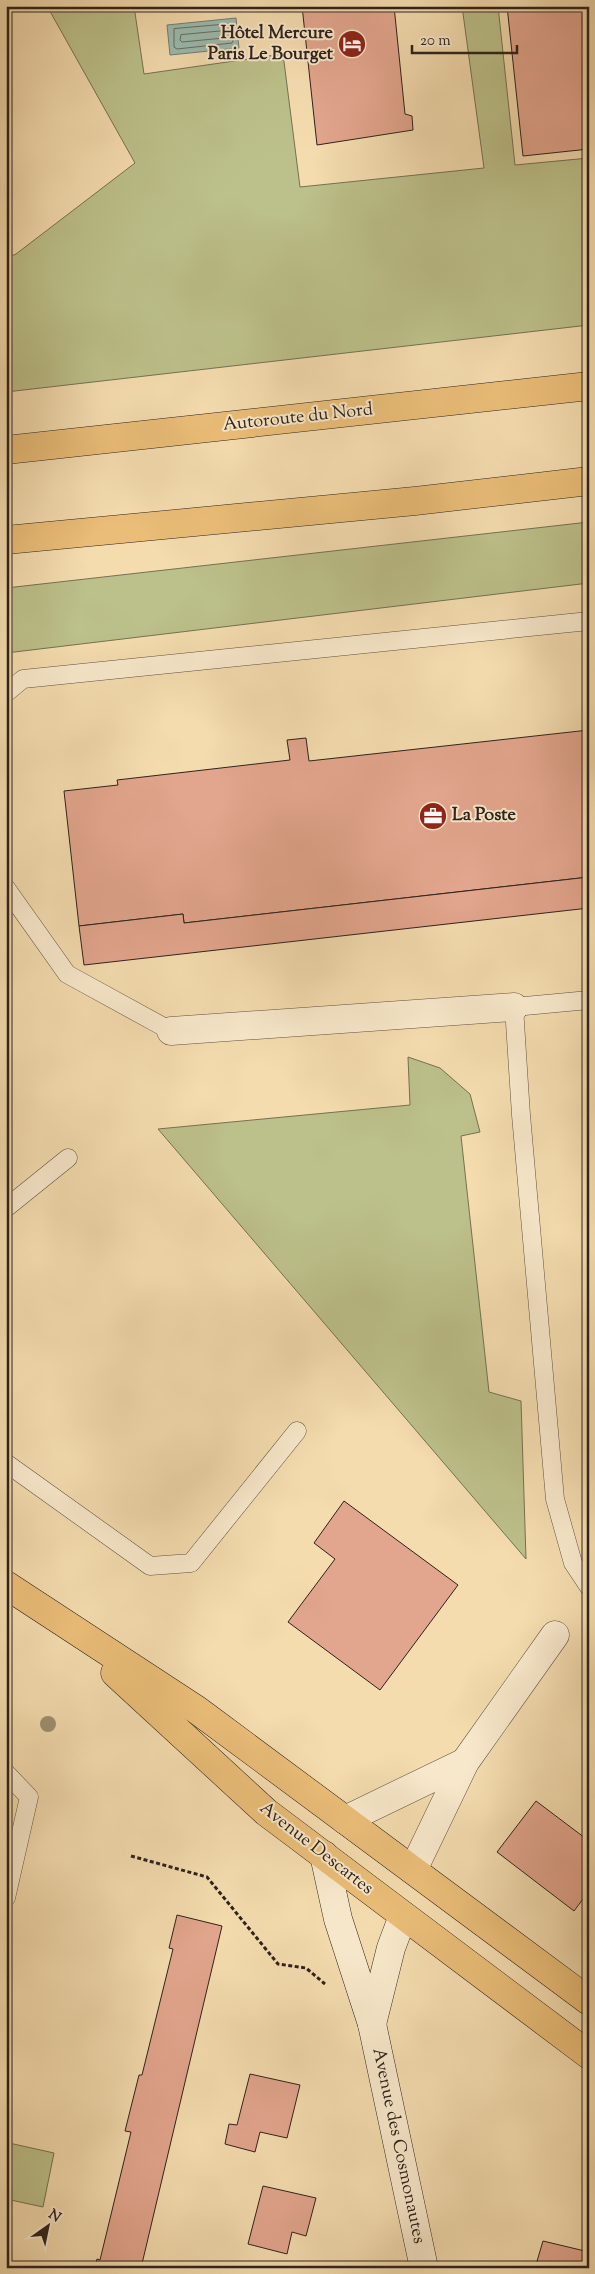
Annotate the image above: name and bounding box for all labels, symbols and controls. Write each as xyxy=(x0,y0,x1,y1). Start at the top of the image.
place label: Hôtel Mercure Paris Le Bourget xyxy=(208,21,334,68)
scale bar xyxy=(412,22,518,54)
hotel icon: Hôtel Mercure Paris Le Bourget xyxy=(337,29,367,59)
text: 20 m xyxy=(420,31,451,52)
street label: Autoroute du Nord xyxy=(222,397,374,439)
office icon: La Poste xyxy=(418,801,448,831)
place label: La Poste xyxy=(452,803,516,829)
street label: Avenue Descartes xyxy=(254,1796,378,1902)
street label: Avenue des Cosmonautes xyxy=(365,2046,431,2246)
north arrow xyxy=(22,2202,72,2252)
text: N xyxy=(44,2205,64,2228)

